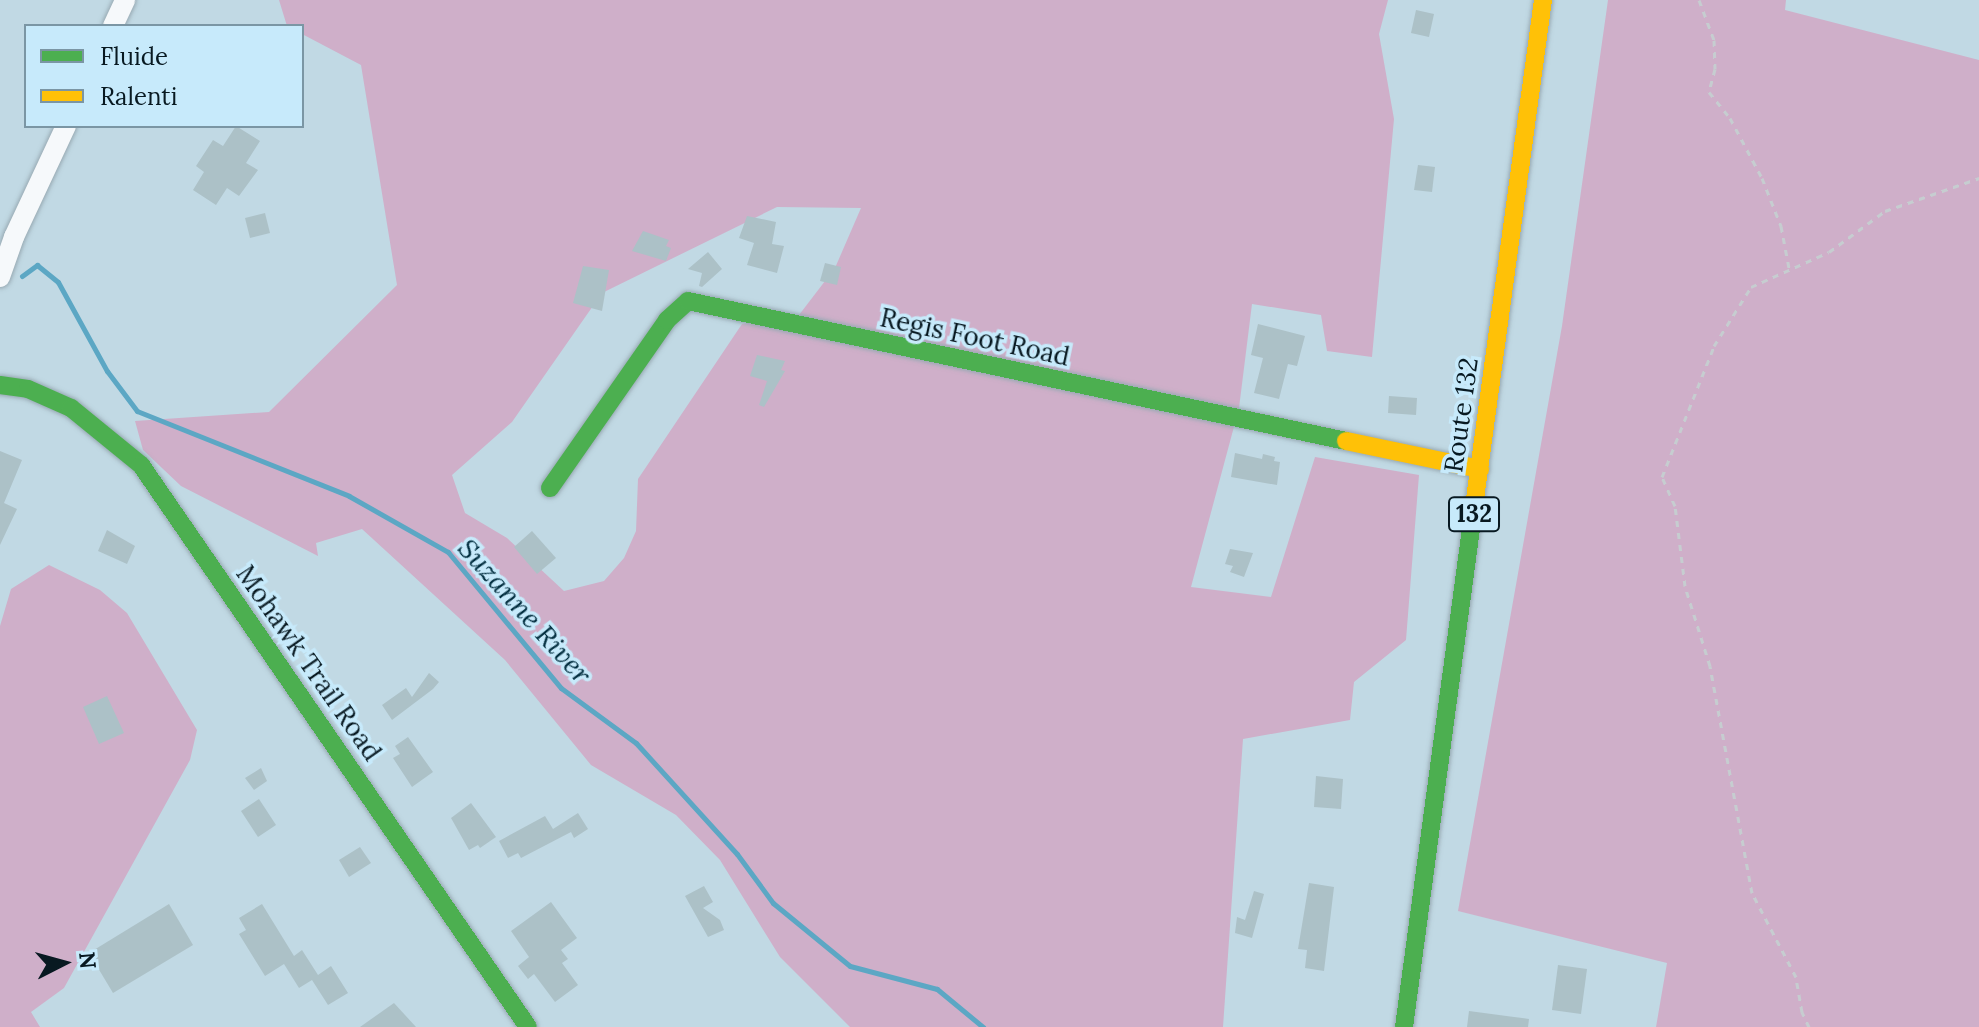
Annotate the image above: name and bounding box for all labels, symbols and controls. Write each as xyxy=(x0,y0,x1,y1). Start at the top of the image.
legend xyxy=(24,24,304,128)
text: Fluide xyxy=(100,41,168,72)
text: Ralenti xyxy=(100,81,177,112)
street label: Regis Foot Road xyxy=(877,302,1073,372)
street label: Route 132 xyxy=(1437,356,1485,474)
road number: 132 xyxy=(1448,494,1500,534)
water label: Suzanne River xyxy=(451,532,599,690)
street label: Mohawk Trail Road xyxy=(230,559,388,767)
north arrow xyxy=(24,923,104,1003)
text: N xyxy=(73,951,103,970)

